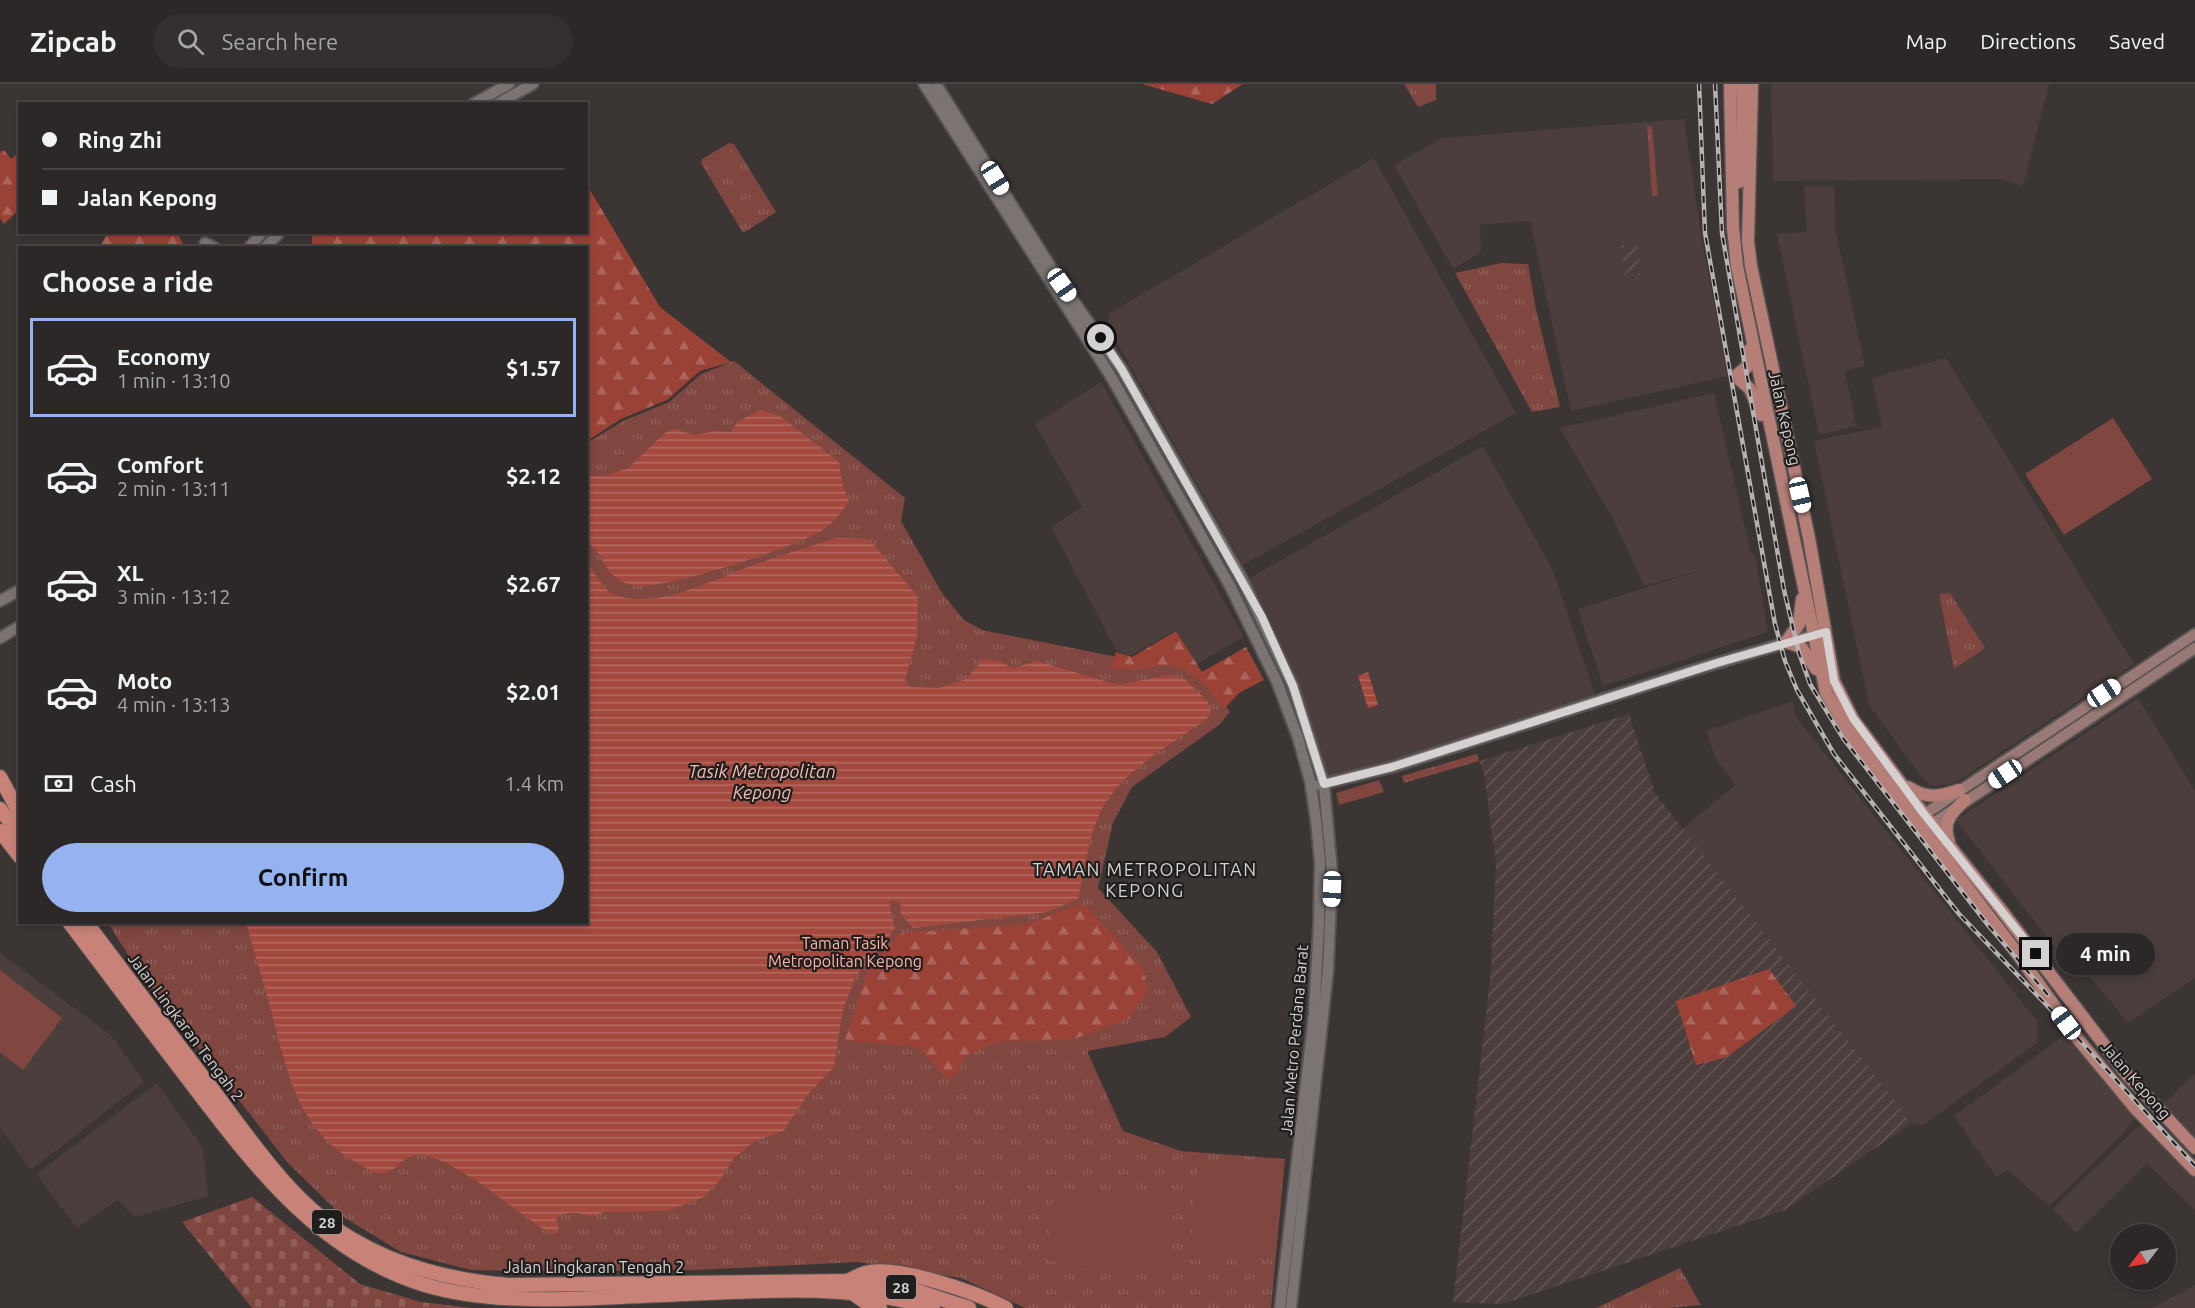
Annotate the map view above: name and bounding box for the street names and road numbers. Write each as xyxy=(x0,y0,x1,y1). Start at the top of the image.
street label: Jalan Kepong xyxy=(1765,369,1805,467)
street label: Jalan Metro Perdana Barat xyxy=(1277,943,1311,1136)
street label: Jalan Lingkaran Tengah 2 xyxy=(125,950,247,1104)
street label: Jalan Kepong xyxy=(2097,1038,2175,1122)
road number: 28 xyxy=(312,1210,342,1234)
street label: Jalan Lingkaran Tengah 2 xyxy=(504,1258,684,1276)
road number: 28 xyxy=(886,1275,916,1299)

